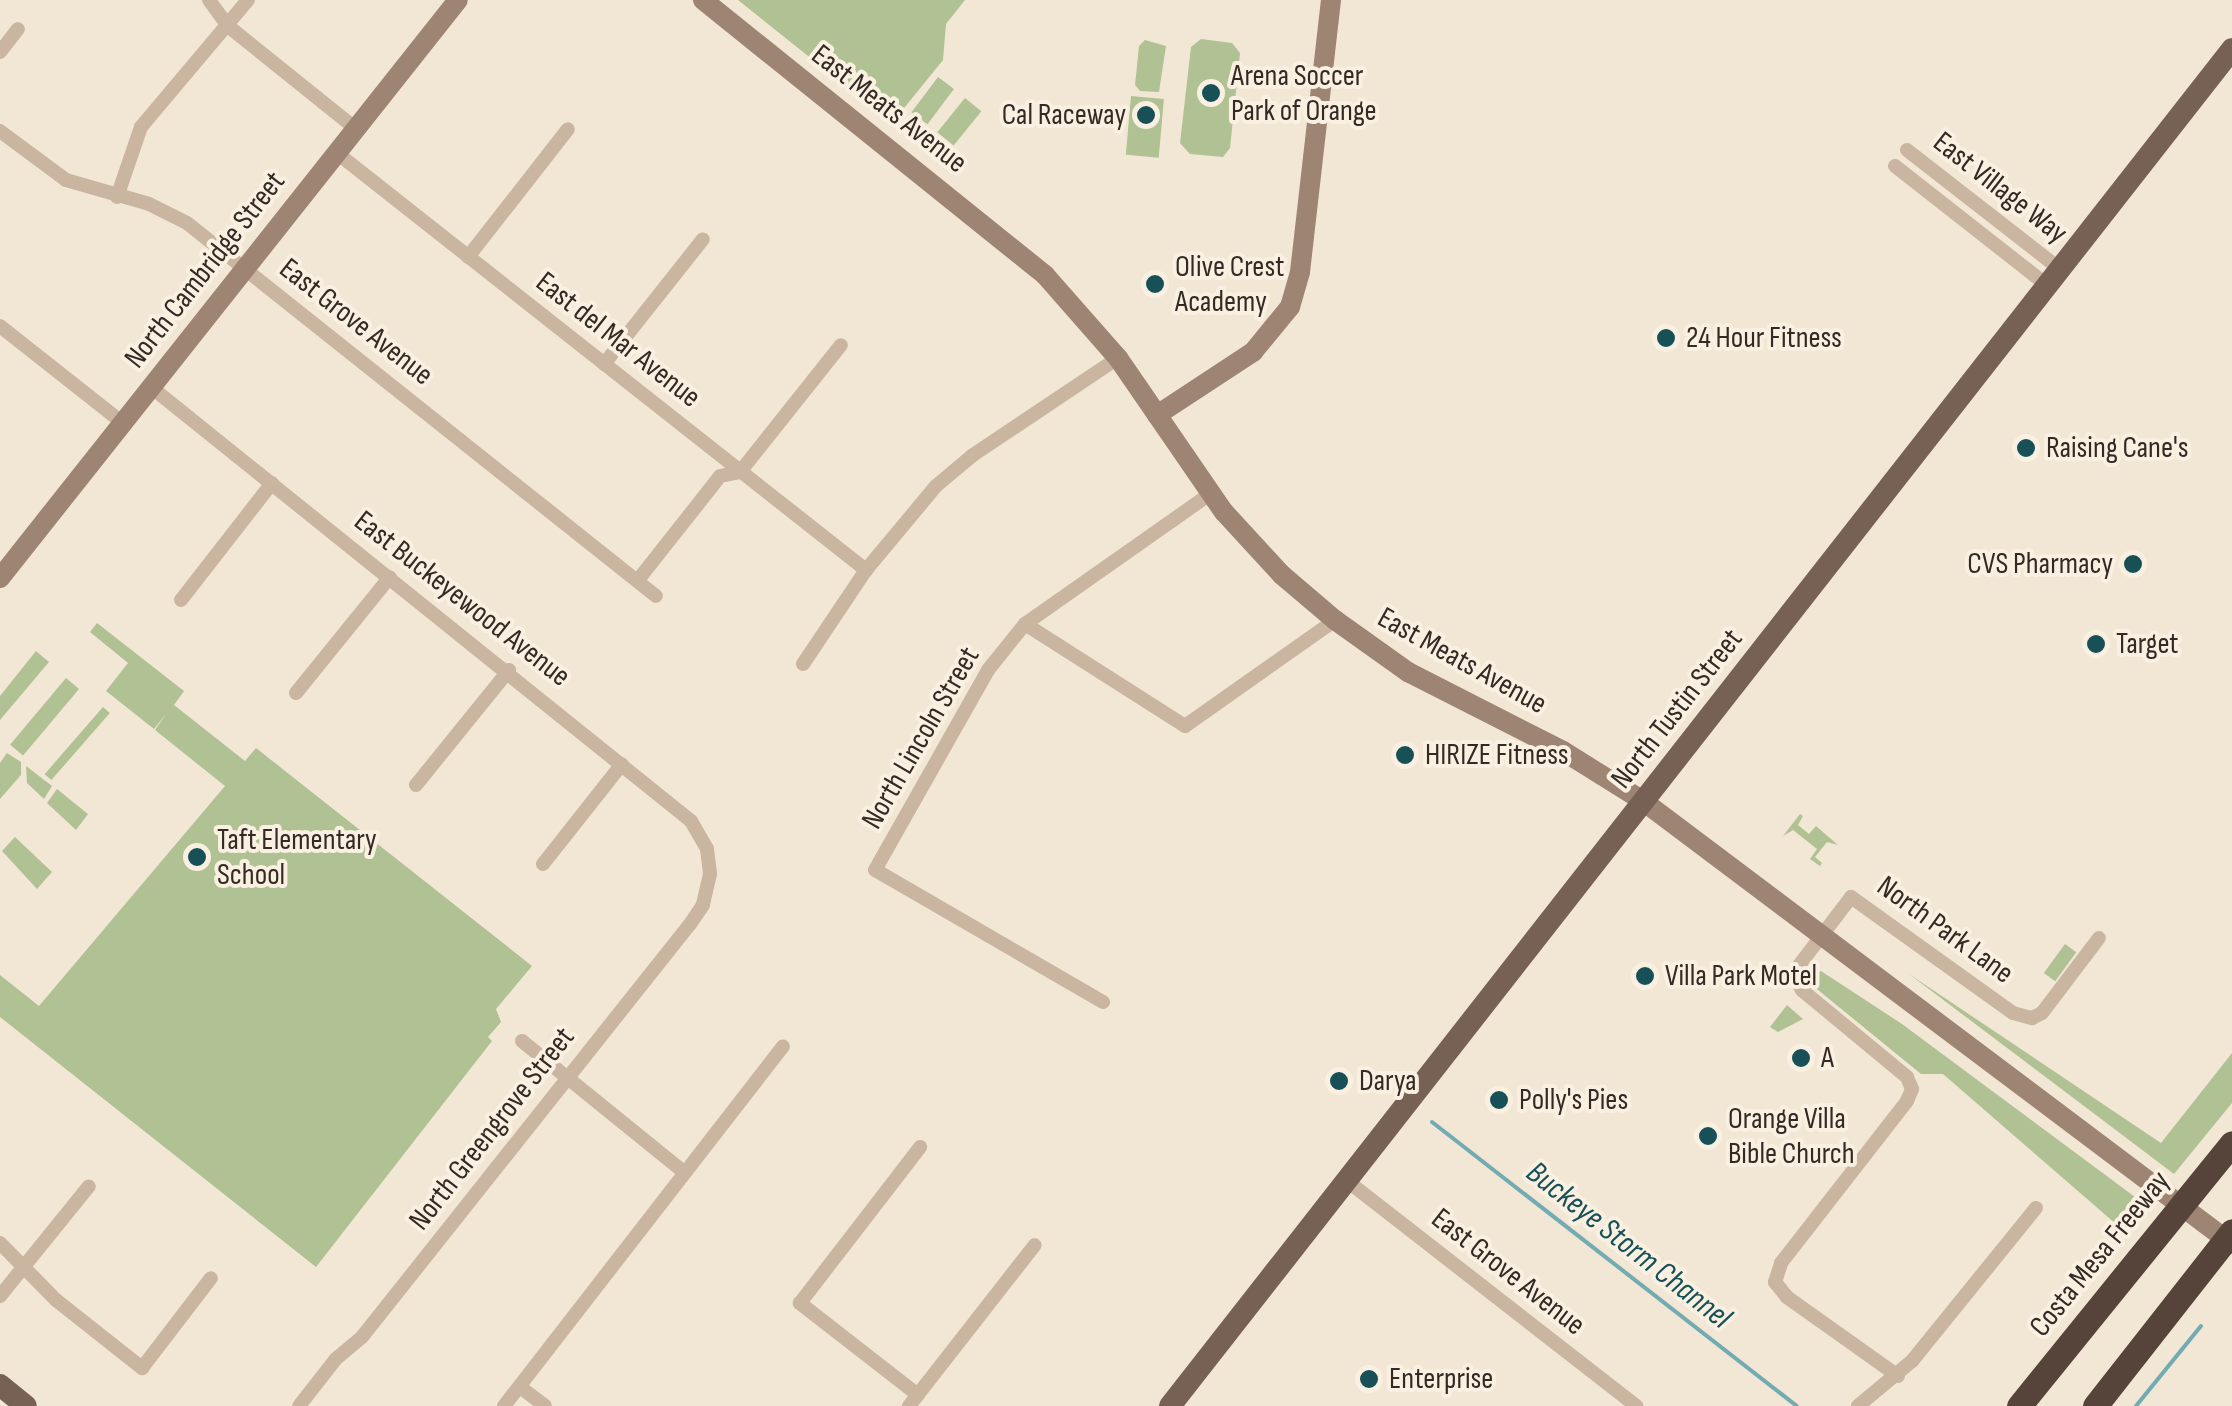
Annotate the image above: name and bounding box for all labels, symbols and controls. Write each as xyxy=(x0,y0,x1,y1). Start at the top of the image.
street label: East Meats Avenue xyxy=(804,37,974,181)
place label: Arena Soccer Park of Orange xyxy=(1231,58,1377,128)
marker: Arena Soccer Park of Orange xyxy=(1200,82,1222,104)
place label: Cal Raceway xyxy=(1002,97,1126,133)
marker: Cal Raceway xyxy=(1135,104,1157,126)
street label: East Village Way xyxy=(1926,124,2074,252)
street label: North Cambridge Street xyxy=(117,165,293,375)
place label: Olive Crest Academy xyxy=(1175,249,1284,320)
street label: East Grove Avenue xyxy=(272,251,440,393)
street label: East del Mar Avenue xyxy=(528,265,708,415)
marker: Olive Crest Academy xyxy=(1144,273,1166,295)
place label: 24 Hour Fitness xyxy=(1686,320,1842,356)
marker: 24 Hour Fitness xyxy=(1655,327,1677,349)
place label: Raising Cane's xyxy=(2046,430,2188,466)
marker: Raising Cane's xyxy=(2015,437,2037,459)
street label: East Buckeyewood Avenue xyxy=(347,503,577,695)
place label: CVS Pharmacy xyxy=(1967,546,2113,582)
marker: CVS Pharmacy xyxy=(2122,553,2144,575)
street label: East Meats Avenue xyxy=(1371,600,1553,722)
street label: North Tustin Street xyxy=(1604,622,1750,796)
place label: Target xyxy=(2116,626,2179,662)
marker: Target xyxy=(2085,633,2107,655)
street label: North Lincoln Street xyxy=(854,641,988,835)
place label: HIRIZE Fitness xyxy=(1425,737,1568,773)
marker: HIRIZE Fitness xyxy=(1394,744,1416,766)
place label: Taft Elementary School xyxy=(217,822,377,892)
marker: Taft Elementary School xyxy=(186,846,208,868)
street label: North Park Lane xyxy=(1870,869,2020,991)
place label: Villa Park Motel xyxy=(1665,958,1817,994)
marker: Villa Park Motel xyxy=(1634,965,1656,987)
street label: North Greengrove Street xyxy=(402,1020,582,1238)
place label: A xyxy=(1821,1040,1834,1076)
marker: A xyxy=(1790,1047,1812,1069)
place label: Darya xyxy=(1359,1063,1417,1099)
marker: Darya xyxy=(1328,1070,1350,1092)
place label: Polly's Pies xyxy=(1519,1082,1628,1118)
marker: Polly's Pies xyxy=(1488,1089,1510,1111)
place label: Orange Villa Bible Church xyxy=(1728,1101,1855,1172)
marker: Orange Villa Bible Church xyxy=(1697,1125,1719,1147)
water label: Buckeye Storm Channel xyxy=(1518,1154,1738,1338)
street label: Costa Mesa Freeway xyxy=(2022,1164,2178,1344)
street label: East Grove Avenue xyxy=(1424,1201,1592,1343)
place label: Enterprise xyxy=(1389,1361,1493,1397)
marker: Enterprise xyxy=(1358,1368,1380,1390)

